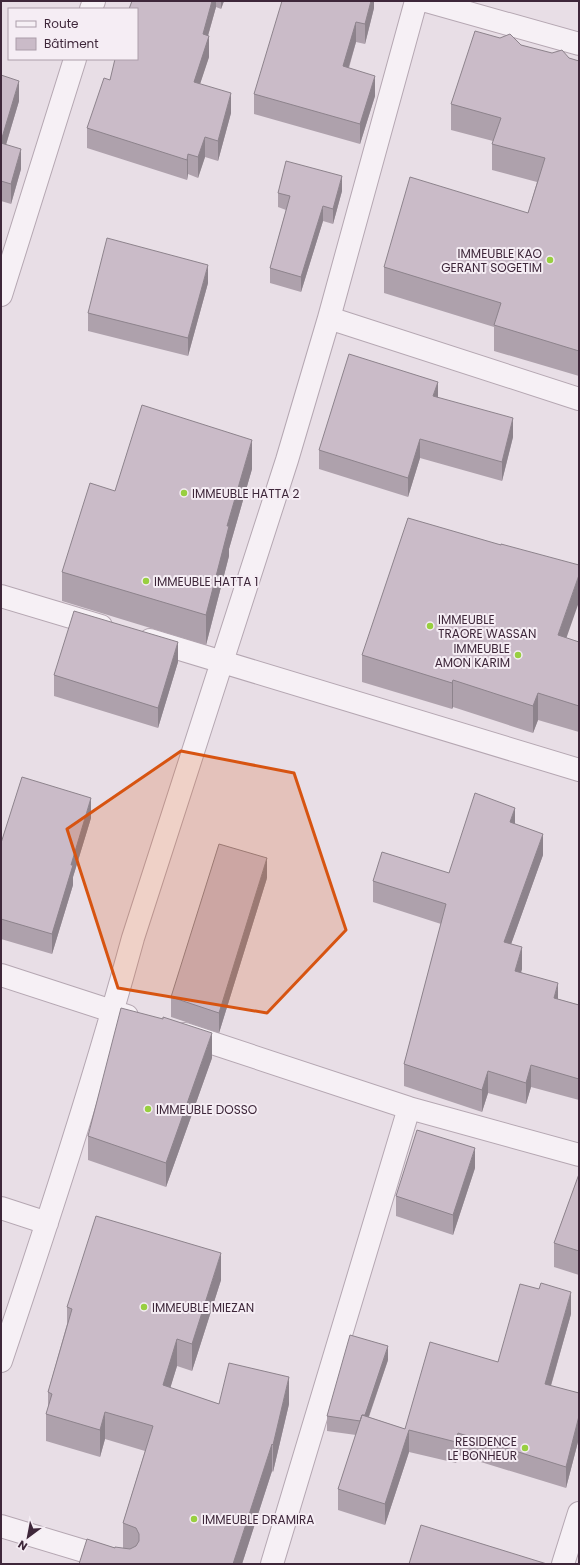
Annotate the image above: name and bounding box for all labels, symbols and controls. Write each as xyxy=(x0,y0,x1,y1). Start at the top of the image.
legend xyxy=(8,8,138,60)
text: Route xyxy=(44,15,78,32)
text: Bâtiment xyxy=(44,35,99,52)
place label: IMMEUBLE KAO GERANT SOGETIM xyxy=(441,245,542,276)
marker: IMMEUBLE KAO GERANT SOGETIM xyxy=(545,255,555,265)
place label: IMMEUBLE HATTA 2 xyxy=(192,485,299,502)
marker: IMMEUBLE HATTA 2 xyxy=(179,488,189,498)
place label: IMMEUBLE HATTA 1 xyxy=(154,573,258,590)
marker: IMMEUBLE HATTA 1 xyxy=(141,576,151,586)
place label: IMMEUBLE TRAORE WASSAN xyxy=(438,611,536,642)
marker: IMMEUBLE TRAORE WASSAN xyxy=(425,621,435,631)
place label: IMMEUBLE AMON KARIM xyxy=(435,640,510,671)
marker: IMMEUBLE AMON KARIM xyxy=(513,650,523,660)
place label: IMMEUBLE DOSSO xyxy=(156,1101,257,1118)
marker: IMMEUBLE DOSSO xyxy=(143,1104,153,1114)
place label: IMMEUBLE MIEZAN xyxy=(152,1299,254,1316)
marker: IMMEUBLE MIEZAN xyxy=(139,1302,149,1312)
place label: RESIDENCE LE BONHEUR xyxy=(447,1433,517,1464)
marker: RESIDENCE LE BONHEUR xyxy=(520,1443,530,1453)
place label: IMMEUBLE DRAMIRA xyxy=(202,1511,314,1528)
marker: IMMEUBLE DRAMIRA xyxy=(189,1514,199,1524)
north arrow xyxy=(8,1517,48,1557)
text: N xyxy=(15,1537,30,1554)

